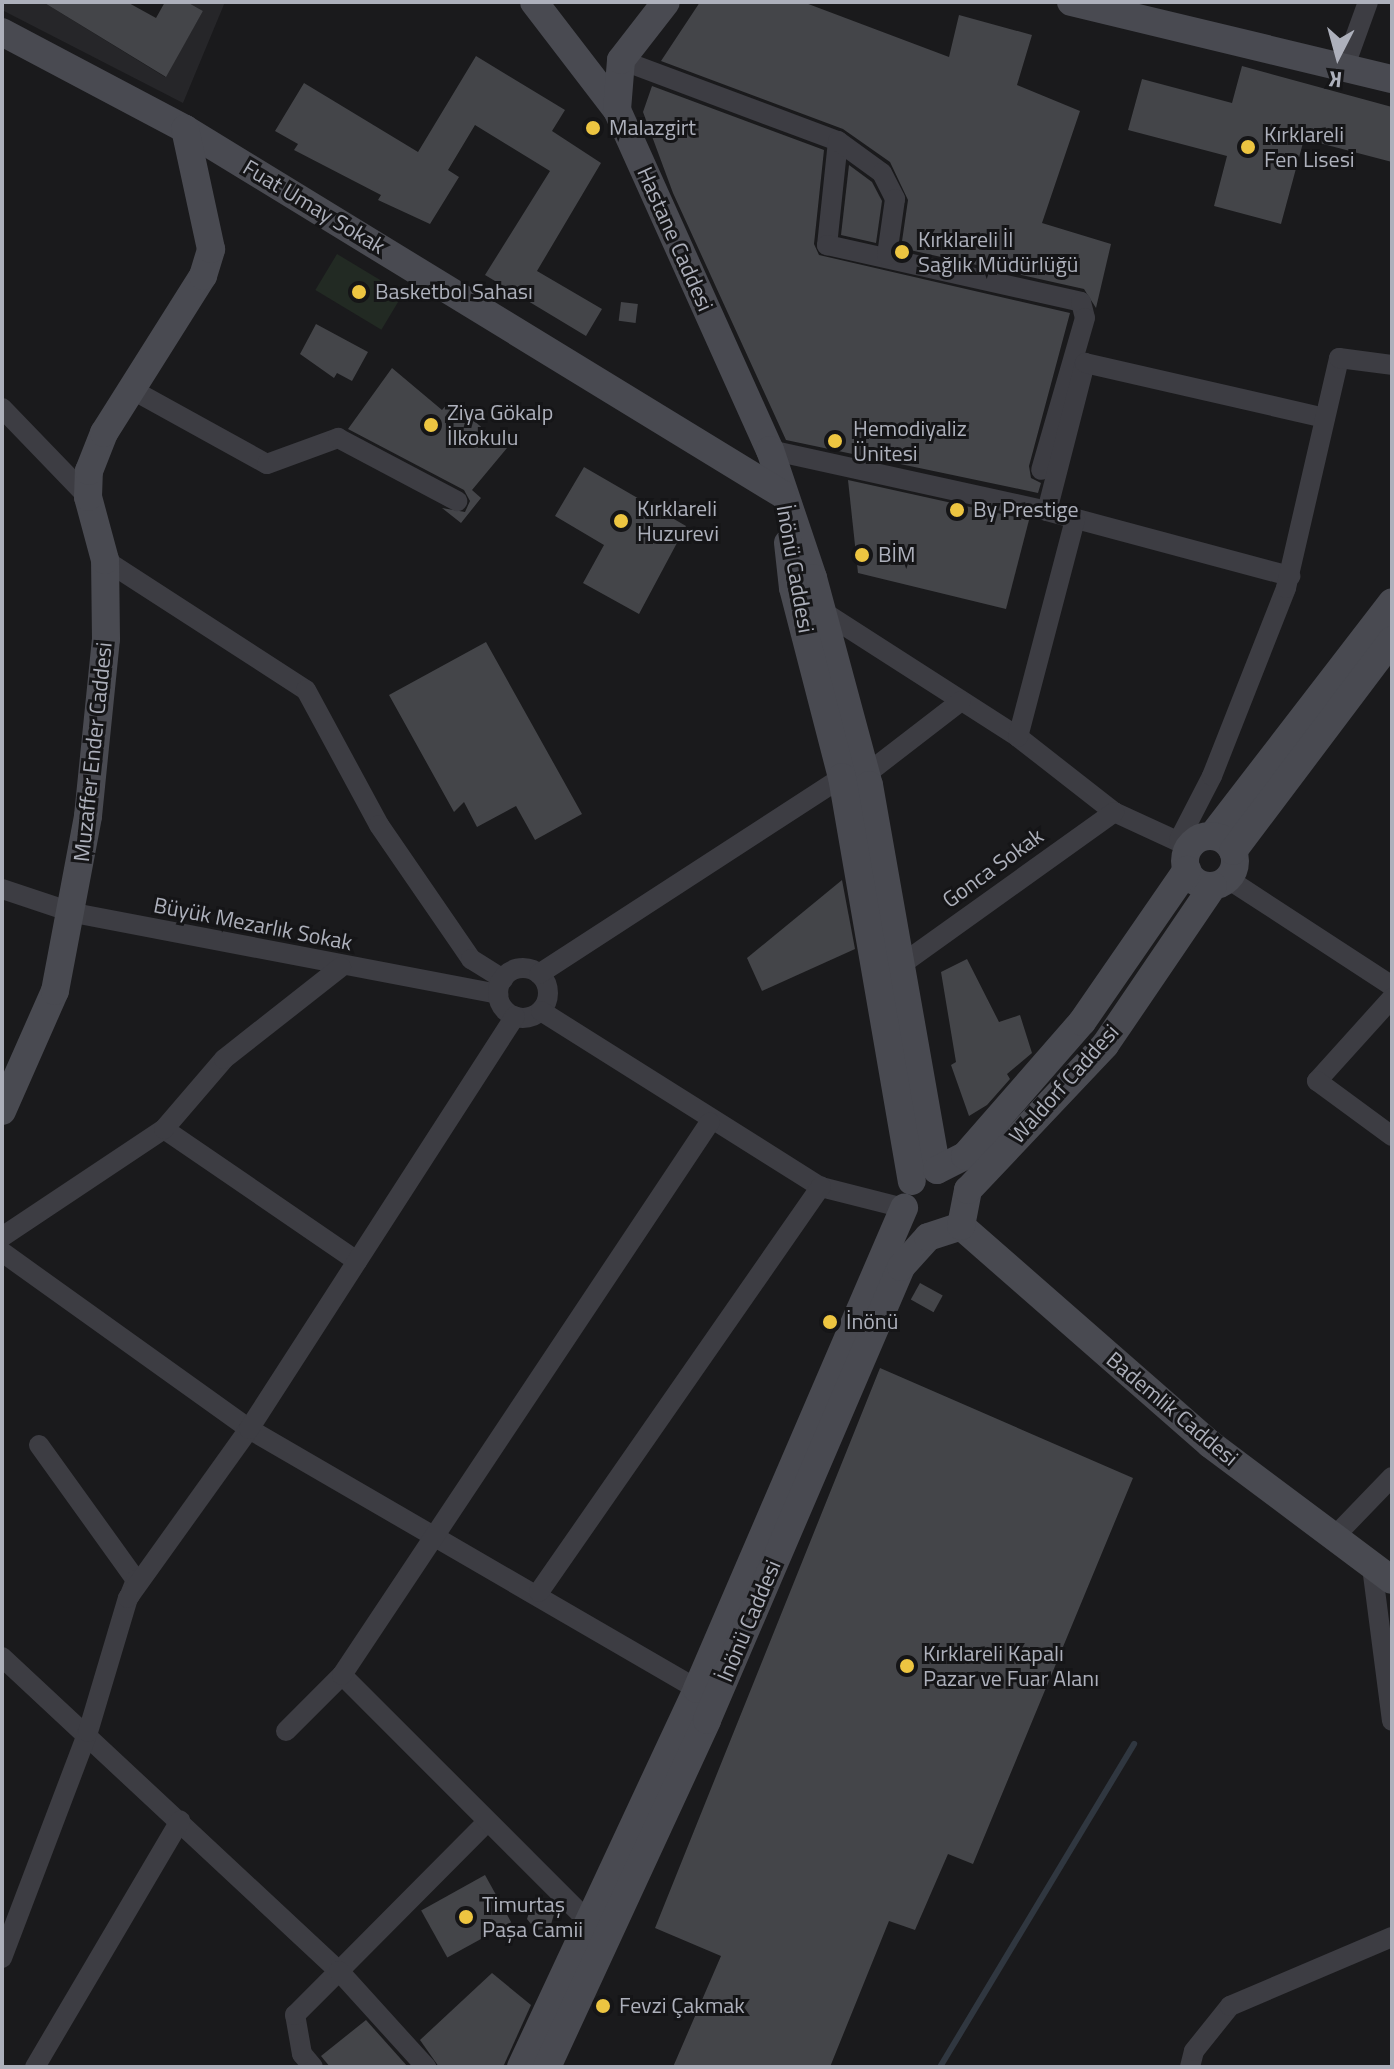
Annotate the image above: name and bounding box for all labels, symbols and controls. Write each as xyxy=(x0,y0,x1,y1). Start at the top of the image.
north arrow xyxy=(1298,16,1378,96)
text: K xyxy=(1327,62,1344,97)
place label: Malazgirt xyxy=(609,115,696,141)
marker: Malazgirt xyxy=(584,119,602,137)
place label: Kırklareli Fen Lisesi xyxy=(1264,121,1355,172)
marker: Kırklareli Fen Lisesi xyxy=(1239,138,1257,156)
street label: Fuat Umay Sokak xyxy=(238,154,390,260)
street label: Hastane Caddesi xyxy=(631,163,719,315)
place label: Kırklareli İl Sağlık Müdürlüğü xyxy=(918,226,1078,278)
marker: Kırklareli İl Sağlık Müdürlüğü xyxy=(893,243,911,261)
place label: Basketbol Sahası xyxy=(375,279,533,305)
marker: Basketbol Sahası xyxy=(350,283,368,301)
place label: Ziya Gökalp İlkokulu xyxy=(447,399,553,450)
place label: Hemodiyaliz Ünitesi xyxy=(853,415,967,466)
marker: Ziya Gökalp İlkokulu xyxy=(422,416,440,434)
marker: Hemodiyaliz Ünitesi xyxy=(824,430,846,452)
place label: Kırklareli Huzurevi xyxy=(637,495,719,546)
place label: By Prestige xyxy=(973,497,1079,523)
marker: By Prestige xyxy=(948,501,966,519)
street label: İnönü Caddesi xyxy=(771,503,819,635)
marker: Kırklareli Huzurevi xyxy=(612,512,630,530)
place label: BİM xyxy=(878,542,915,568)
marker: BİM xyxy=(853,546,871,564)
street label: Muzaffer Ender Caddesi xyxy=(68,641,118,863)
street label: Gonca Sokak xyxy=(938,823,1048,913)
street label: Büyük Mezarlık Sokak xyxy=(151,892,355,956)
street label: Waldorf Caddesi xyxy=(1004,1019,1124,1149)
place label: İnönü xyxy=(846,1309,898,1335)
marker: İnönü xyxy=(821,1313,839,1331)
street label: Bademlik Caddesi xyxy=(1101,1346,1243,1472)
street label: İnönü Caddesi xyxy=(712,1556,786,1686)
place label: Kırklareli Kapalı Pazar ve Fuar Alanı xyxy=(923,1640,1099,1692)
marker: Kırklareli Kapalı Pazar ve Fuar Alanı xyxy=(898,1657,916,1675)
place label: Timurtaş Paşa Camii xyxy=(482,1891,583,1942)
marker: Timurtaş Paşa Camii xyxy=(457,1908,475,1926)
place label: Fevzi Çakmak xyxy=(619,1993,745,2019)
marker: Fevzi Çakmak xyxy=(594,1997,612,2015)

